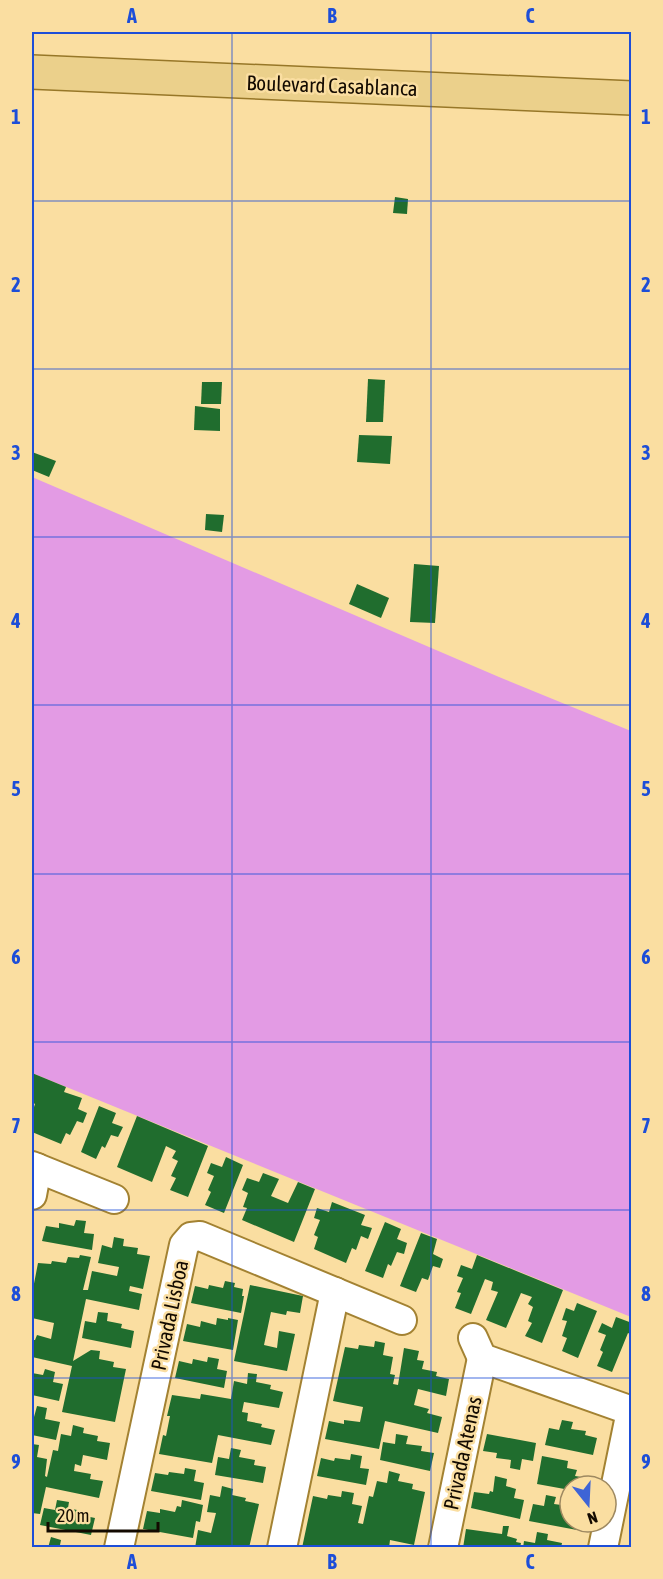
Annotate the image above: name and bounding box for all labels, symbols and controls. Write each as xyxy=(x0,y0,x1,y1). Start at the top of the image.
text: A xyxy=(126,4,137,27)
text: B xyxy=(327,4,337,27)
text: C xyxy=(526,4,535,27)
street label: Boulevard Casablanca xyxy=(246,70,418,100)
text: 1 xyxy=(11,105,21,128)
text: 1 xyxy=(641,105,651,128)
text: 2 xyxy=(11,273,21,296)
text: 2 xyxy=(641,273,651,296)
text: 3 xyxy=(11,441,21,464)
text: 3 xyxy=(641,441,651,464)
text: 4 xyxy=(10,609,21,632)
text: 4 xyxy=(640,609,651,632)
text: 5 xyxy=(11,777,21,800)
text: 5 xyxy=(641,777,651,800)
text: 6 xyxy=(11,945,21,968)
text: 6 xyxy=(641,945,651,968)
text: 7 xyxy=(11,1114,21,1137)
text: 7 xyxy=(641,1114,651,1137)
street label: Privada Lisboa xyxy=(146,1258,192,1372)
text: 8 xyxy=(11,1282,21,1305)
text: 8 xyxy=(641,1282,651,1305)
street label: Privada Atenas xyxy=(438,1394,486,1512)
text: 9 xyxy=(11,1450,21,1473)
text: 9 xyxy=(641,1450,651,1473)
north arrow xyxy=(558,1474,618,1534)
scale bar xyxy=(48,1495,158,1533)
text: 20 m xyxy=(57,1505,89,1526)
text: N xyxy=(585,1508,600,1528)
text: A xyxy=(126,1550,137,1573)
text: B xyxy=(327,1550,337,1573)
text: C xyxy=(526,1550,535,1573)

